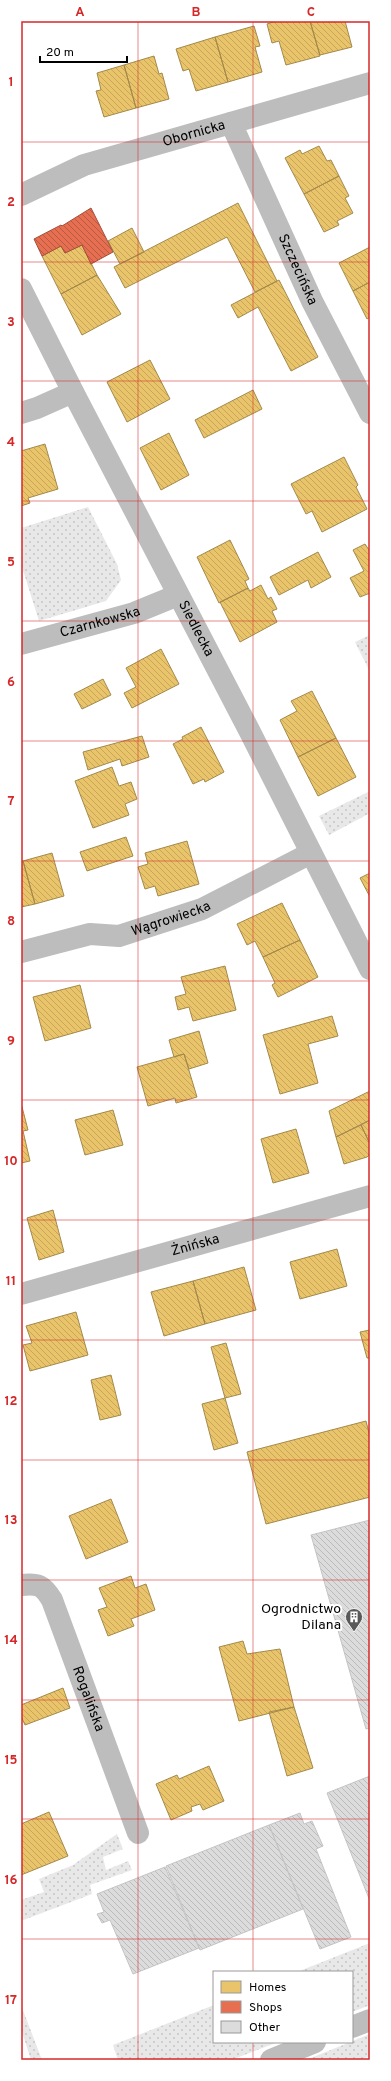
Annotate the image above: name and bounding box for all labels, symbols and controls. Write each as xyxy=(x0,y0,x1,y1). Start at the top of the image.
text: A xyxy=(75,5,85,21)
text: B xyxy=(192,5,201,21)
text: C xyxy=(307,5,315,21)
scale bar xyxy=(40,38,127,64)
text: 20 m xyxy=(46,45,74,61)
text: 1 xyxy=(8,75,14,91)
street label: Obornicka xyxy=(161,116,227,151)
text: 2 xyxy=(7,195,15,211)
street label: Szczecińska xyxy=(274,231,321,308)
text: 3 xyxy=(7,315,15,331)
text: 4 xyxy=(7,435,15,451)
text: 5 xyxy=(7,555,15,571)
street label: Siedlecka xyxy=(175,598,218,659)
street label: Czarnkowska xyxy=(58,603,143,641)
text: 6 xyxy=(7,675,15,691)
text: 7 xyxy=(8,794,15,810)
street label: Wągrowiecka xyxy=(129,897,214,940)
text: 8 xyxy=(7,914,15,930)
text: 9 xyxy=(7,1034,15,1050)
text: 10 xyxy=(4,1154,18,1170)
street label: Żnińska xyxy=(169,1230,221,1260)
text: 11 xyxy=(6,1274,16,1290)
text: 12 xyxy=(4,1394,18,1410)
text: 13 xyxy=(5,1513,18,1529)
place label: Ogrodnictwo Dilana xyxy=(261,1601,341,1634)
building icon: Ogrodnictwo Dilana xyxy=(344,1607,364,1632)
text: 14 xyxy=(4,1633,18,1649)
street label: Rogalińska xyxy=(69,1664,108,1734)
text: 15 xyxy=(4,1753,18,1769)
text: 16 xyxy=(4,1873,18,1889)
legend xyxy=(213,1971,353,2043)
text: Homes xyxy=(249,1980,286,1996)
text: 17 xyxy=(5,1993,17,2009)
text: Shops xyxy=(249,2000,282,2016)
text: Other xyxy=(249,2020,281,2036)

